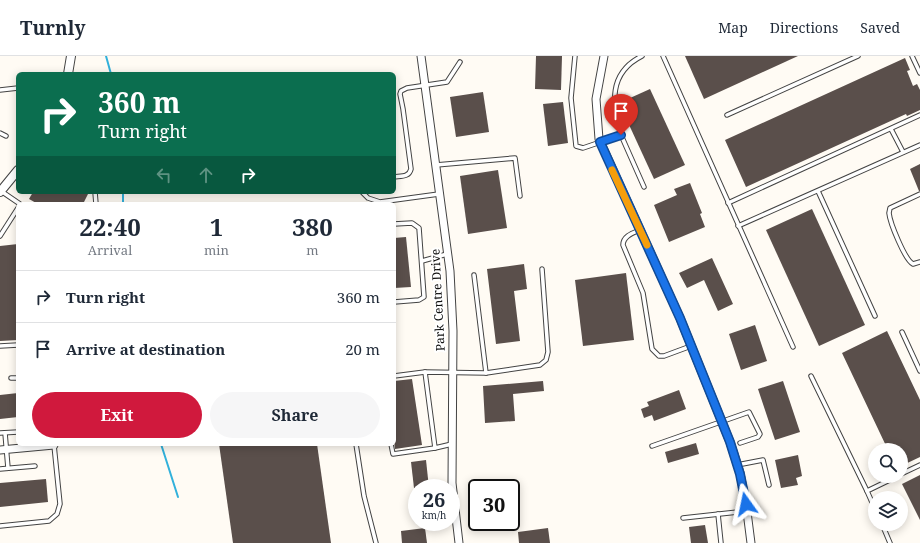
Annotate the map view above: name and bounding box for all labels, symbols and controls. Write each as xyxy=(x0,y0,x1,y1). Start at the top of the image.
text: Turnly xyxy=(20,15,85,41)
text: Map xyxy=(718,18,748,37)
text: Directions xyxy=(770,18,838,37)
text: Saved xyxy=(860,18,900,37)
text: 360 m xyxy=(98,83,180,121)
icon: right xyxy=(32,88,84,140)
pin xyxy=(604,94,638,135)
icon: arrive xyxy=(610,100,632,122)
text: Turn right xyxy=(98,119,187,143)
icon: left xyxy=(153,164,175,186)
icon: ahead xyxy=(195,164,217,186)
icon: right xyxy=(237,164,259,186)
text: 22:40 xyxy=(79,210,141,243)
text: 1 xyxy=(210,210,223,243)
text: 380 xyxy=(292,210,333,243)
text: Arrival xyxy=(88,241,132,259)
text: min xyxy=(204,241,229,259)
text: m xyxy=(306,241,319,259)
street label: Park Centre Drive xyxy=(426,248,449,352)
icon: right xyxy=(32,286,54,308)
text: Turn right xyxy=(66,287,145,307)
text: 360 m xyxy=(337,287,380,307)
icon: arrive xyxy=(32,338,54,360)
text: Arrive at destination xyxy=(66,339,225,359)
text: 20 m xyxy=(345,339,380,359)
button: Exit xyxy=(32,392,202,438)
button: Share xyxy=(210,392,380,438)
map controls xyxy=(868,443,908,531)
button: search xyxy=(868,443,908,483)
speed limit sign: 30 xyxy=(468,479,520,531)
position arrow xyxy=(725,483,767,525)
text: 26 xyxy=(423,486,445,513)
button: layers xyxy=(868,491,908,531)
text: km/h xyxy=(422,508,446,522)

